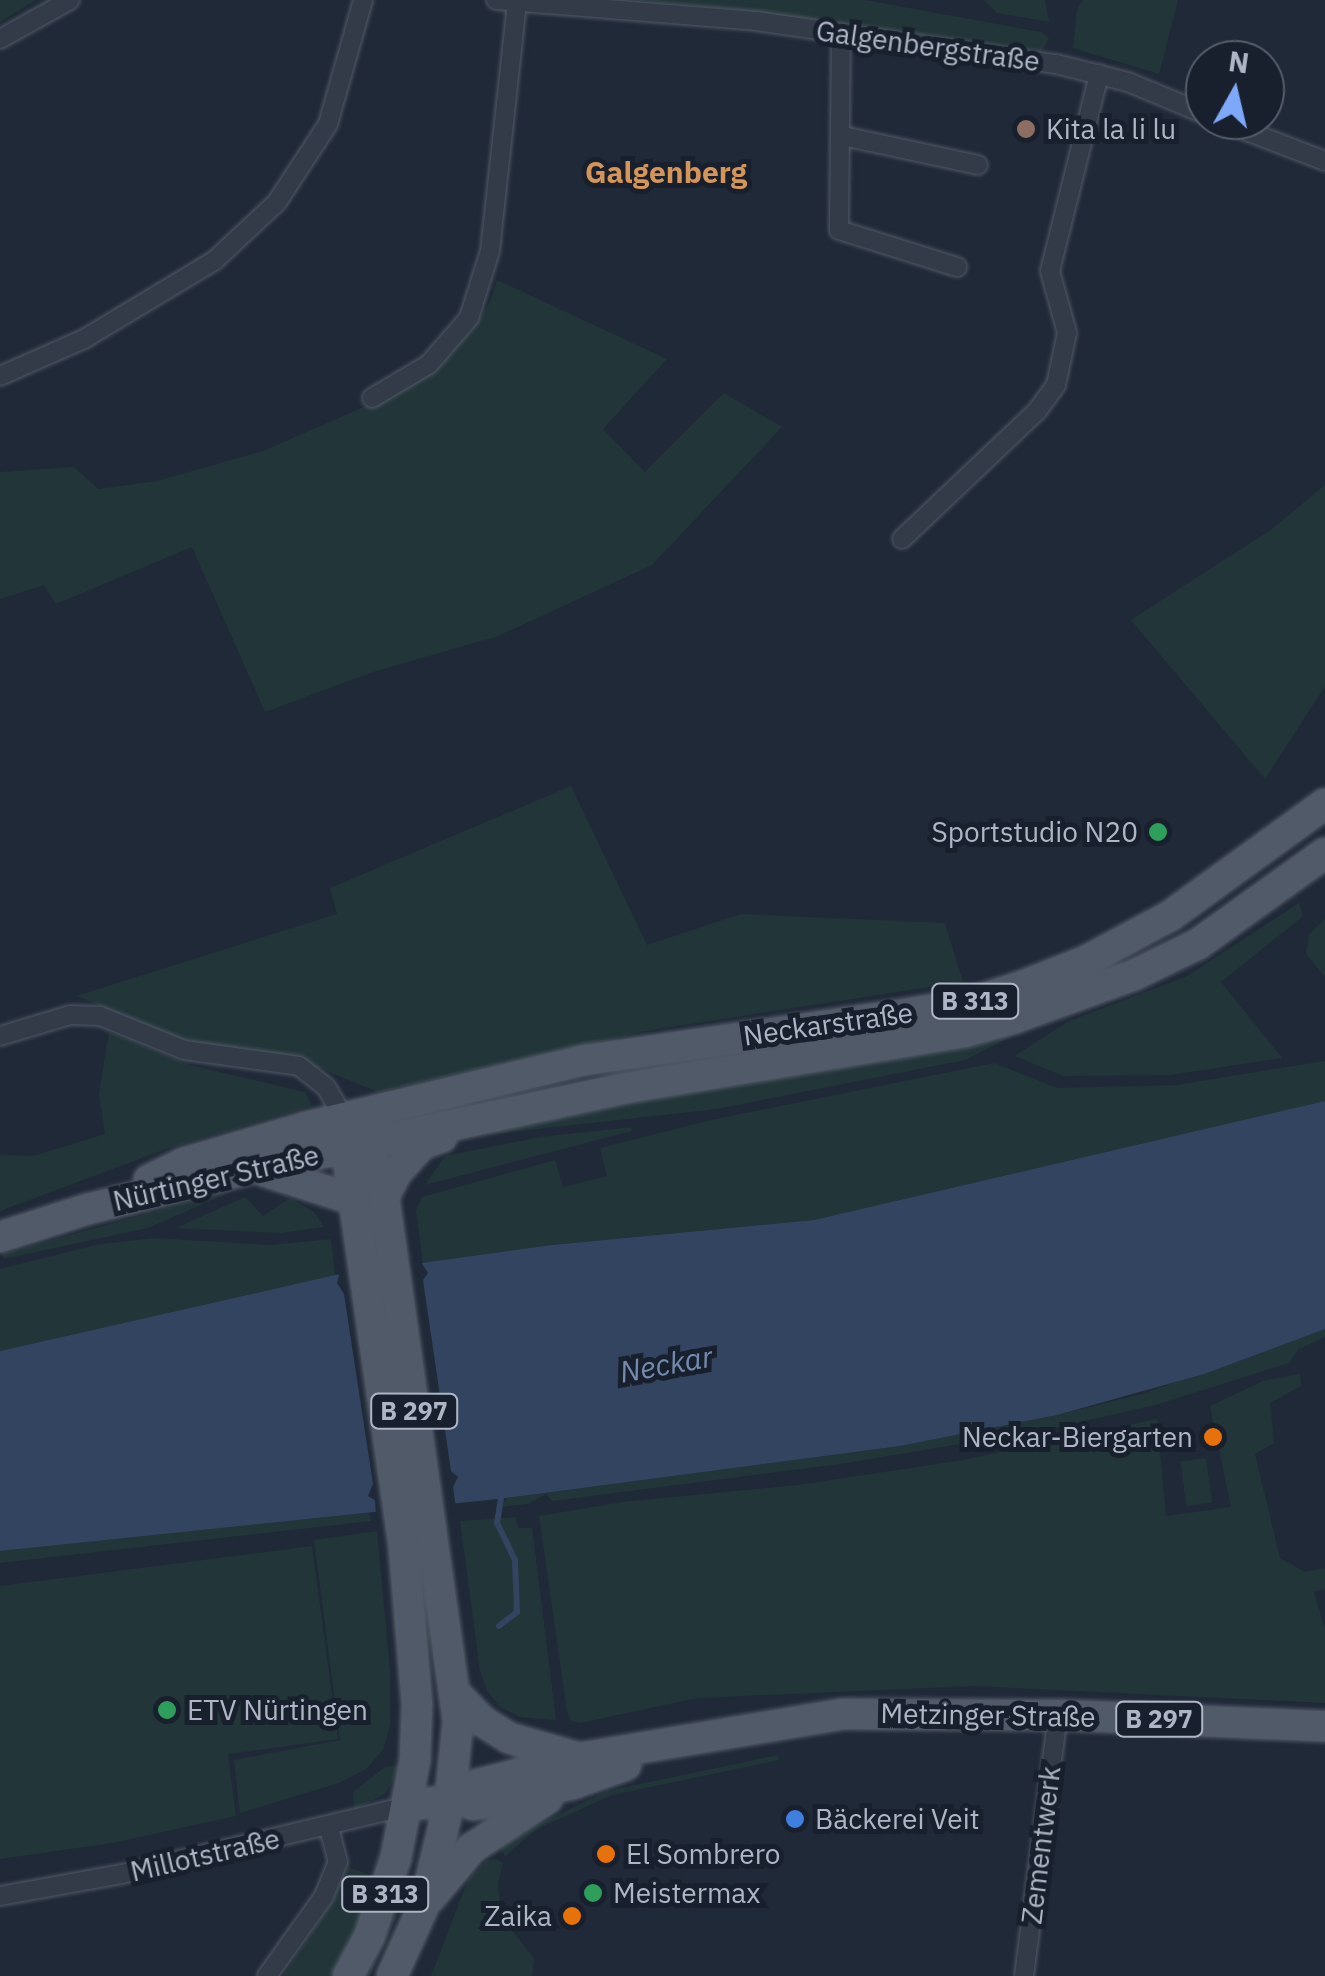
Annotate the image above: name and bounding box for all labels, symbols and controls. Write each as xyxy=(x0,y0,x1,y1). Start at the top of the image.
street label: Galgenbergstraße xyxy=(814,14,1042,78)
north arrow xyxy=(1185,40,1285,140)
text: N xyxy=(1226,42,1252,82)
place label: Kita la li lu xyxy=(1046,112,1176,146)
marker: Kita la li lu xyxy=(1015,118,1037,140)
district label: Galgenberg xyxy=(585,154,747,190)
place label: Sportstudio N20 xyxy=(932,815,1138,849)
marker: Sportstudio N20 xyxy=(1147,821,1169,843)
road number: B 313 xyxy=(930,981,1020,1021)
street label: Neckarstraße xyxy=(741,995,915,1053)
street label: Nürtinger Straße xyxy=(110,1138,322,1218)
water label: Neckar xyxy=(617,1338,715,1390)
road number: B 297 xyxy=(369,1391,459,1431)
place label: Neckar-Biergarten xyxy=(962,1420,1193,1454)
marker: Neckar-Biergarten xyxy=(1202,1426,1224,1448)
place label: ETV Nürtingen xyxy=(187,1693,368,1727)
street label: Metzinger Straße xyxy=(880,1696,1096,1734)
marker: ETV Nürtingen xyxy=(156,1699,178,1721)
road number: B 297 xyxy=(1114,1699,1204,1739)
street label: Zementwerk xyxy=(1015,1764,1067,1926)
place label: Bäckerei Veit xyxy=(815,1802,979,1836)
marker: Bäckerei Veit xyxy=(784,1808,806,1830)
street label: Millotstraße xyxy=(127,1822,283,1888)
place label: El Sombrero xyxy=(626,1837,781,1871)
marker: El Sombrero xyxy=(595,1843,617,1865)
road number: B 313 xyxy=(340,1874,430,1914)
place label: Meistermax xyxy=(613,1876,761,1910)
marker: Meistermax xyxy=(582,1882,604,1904)
place label: Zaika xyxy=(484,1899,552,1933)
marker: Zaika xyxy=(561,1905,583,1927)

